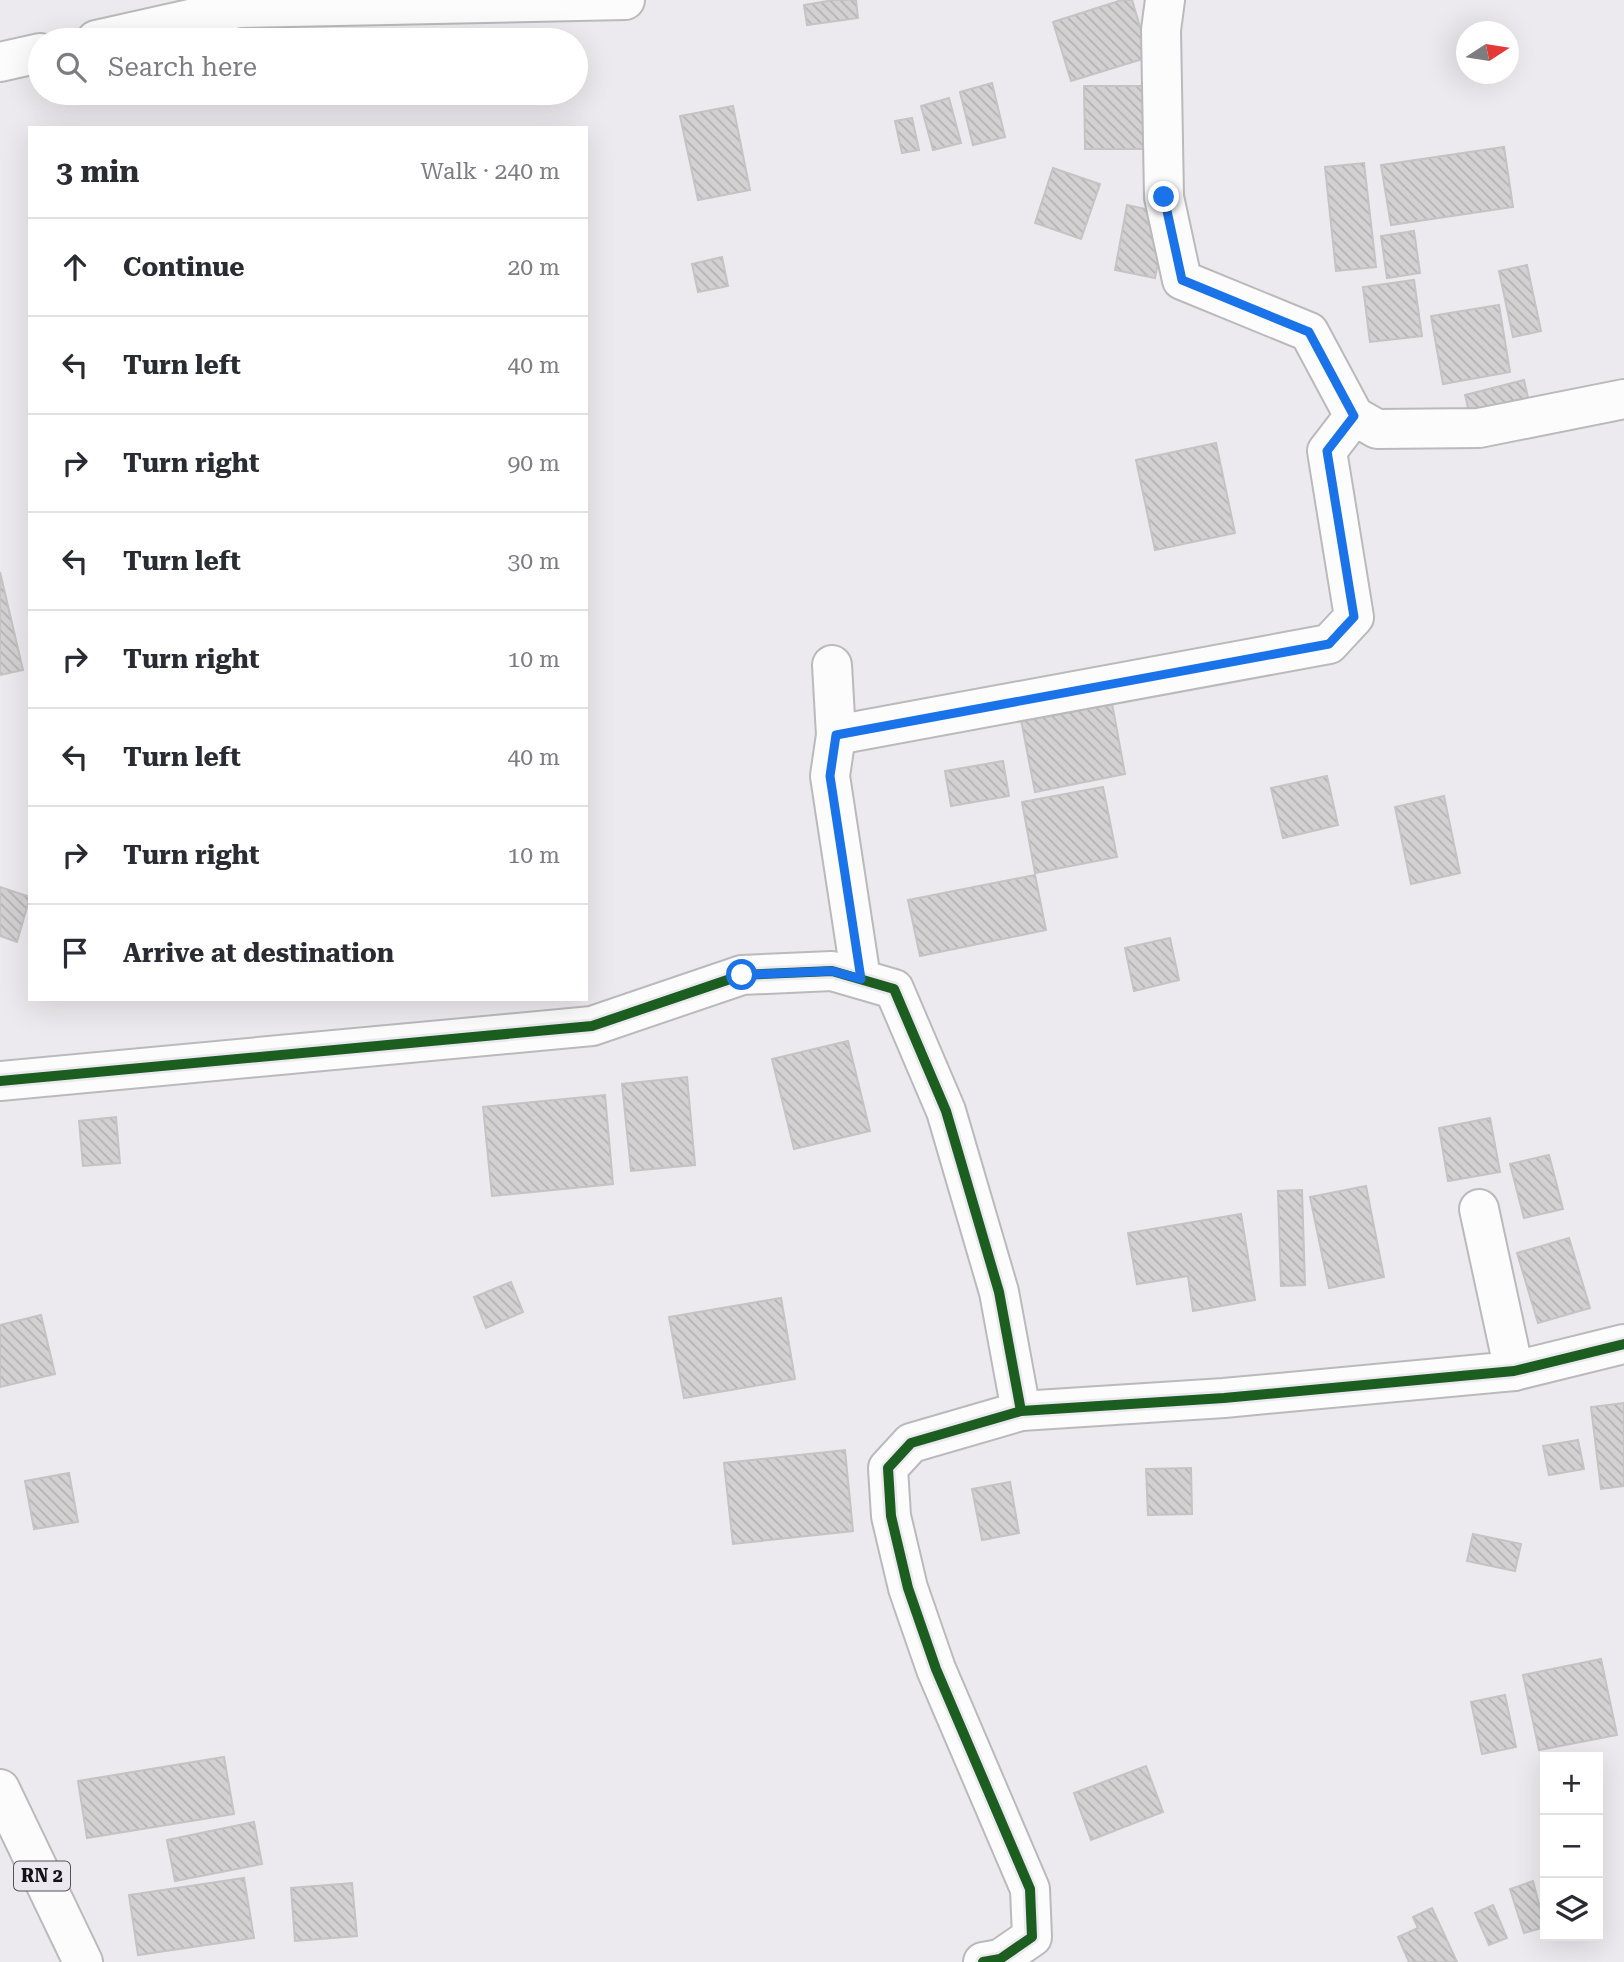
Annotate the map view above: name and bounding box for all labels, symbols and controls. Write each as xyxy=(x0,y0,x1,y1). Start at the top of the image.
north arrow xyxy=(1456,21,1519,84)
search box xyxy=(28,28,588,105)
icon: search xyxy=(52,48,90,86)
text: Search here xyxy=(108,52,257,82)
text: 3 min xyxy=(56,154,139,189)
text: Walk · 240 m xyxy=(421,158,560,185)
route end xyxy=(1148,181,1179,212)
icon: ahead xyxy=(56,248,94,286)
text: Continue xyxy=(123,252,245,282)
text: 20 m xyxy=(507,254,560,281)
icon: left xyxy=(56,346,94,384)
text: Turn left xyxy=(123,350,241,380)
text: 40 m xyxy=(507,352,560,379)
icon: right xyxy=(56,444,94,482)
text: Turn right xyxy=(123,448,259,478)
text: 90 m xyxy=(507,450,560,477)
icon: left xyxy=(56,542,94,580)
text: Turn left xyxy=(123,546,241,576)
text: 30 m xyxy=(507,548,560,575)
icon: right xyxy=(56,640,94,678)
text: Turn right xyxy=(123,644,259,674)
text: 10 m xyxy=(507,646,560,673)
icon: left xyxy=(56,738,94,776)
text: Turn left xyxy=(123,742,241,772)
text: 40 m xyxy=(507,744,560,771)
icon: right xyxy=(56,836,94,874)
text: Turn right xyxy=(123,840,259,870)
text: 10 m xyxy=(507,842,560,869)
icon: arrive xyxy=(56,934,94,972)
text: Arrive at destination xyxy=(123,938,394,968)
route start xyxy=(726,959,757,990)
map controls xyxy=(1540,1752,1603,1941)
button: + xyxy=(1540,1752,1603,1815)
button: − xyxy=(1540,1815,1603,1878)
road number: RN 2 xyxy=(14,1862,70,1890)
button: layers xyxy=(1540,1878,1603,1941)

